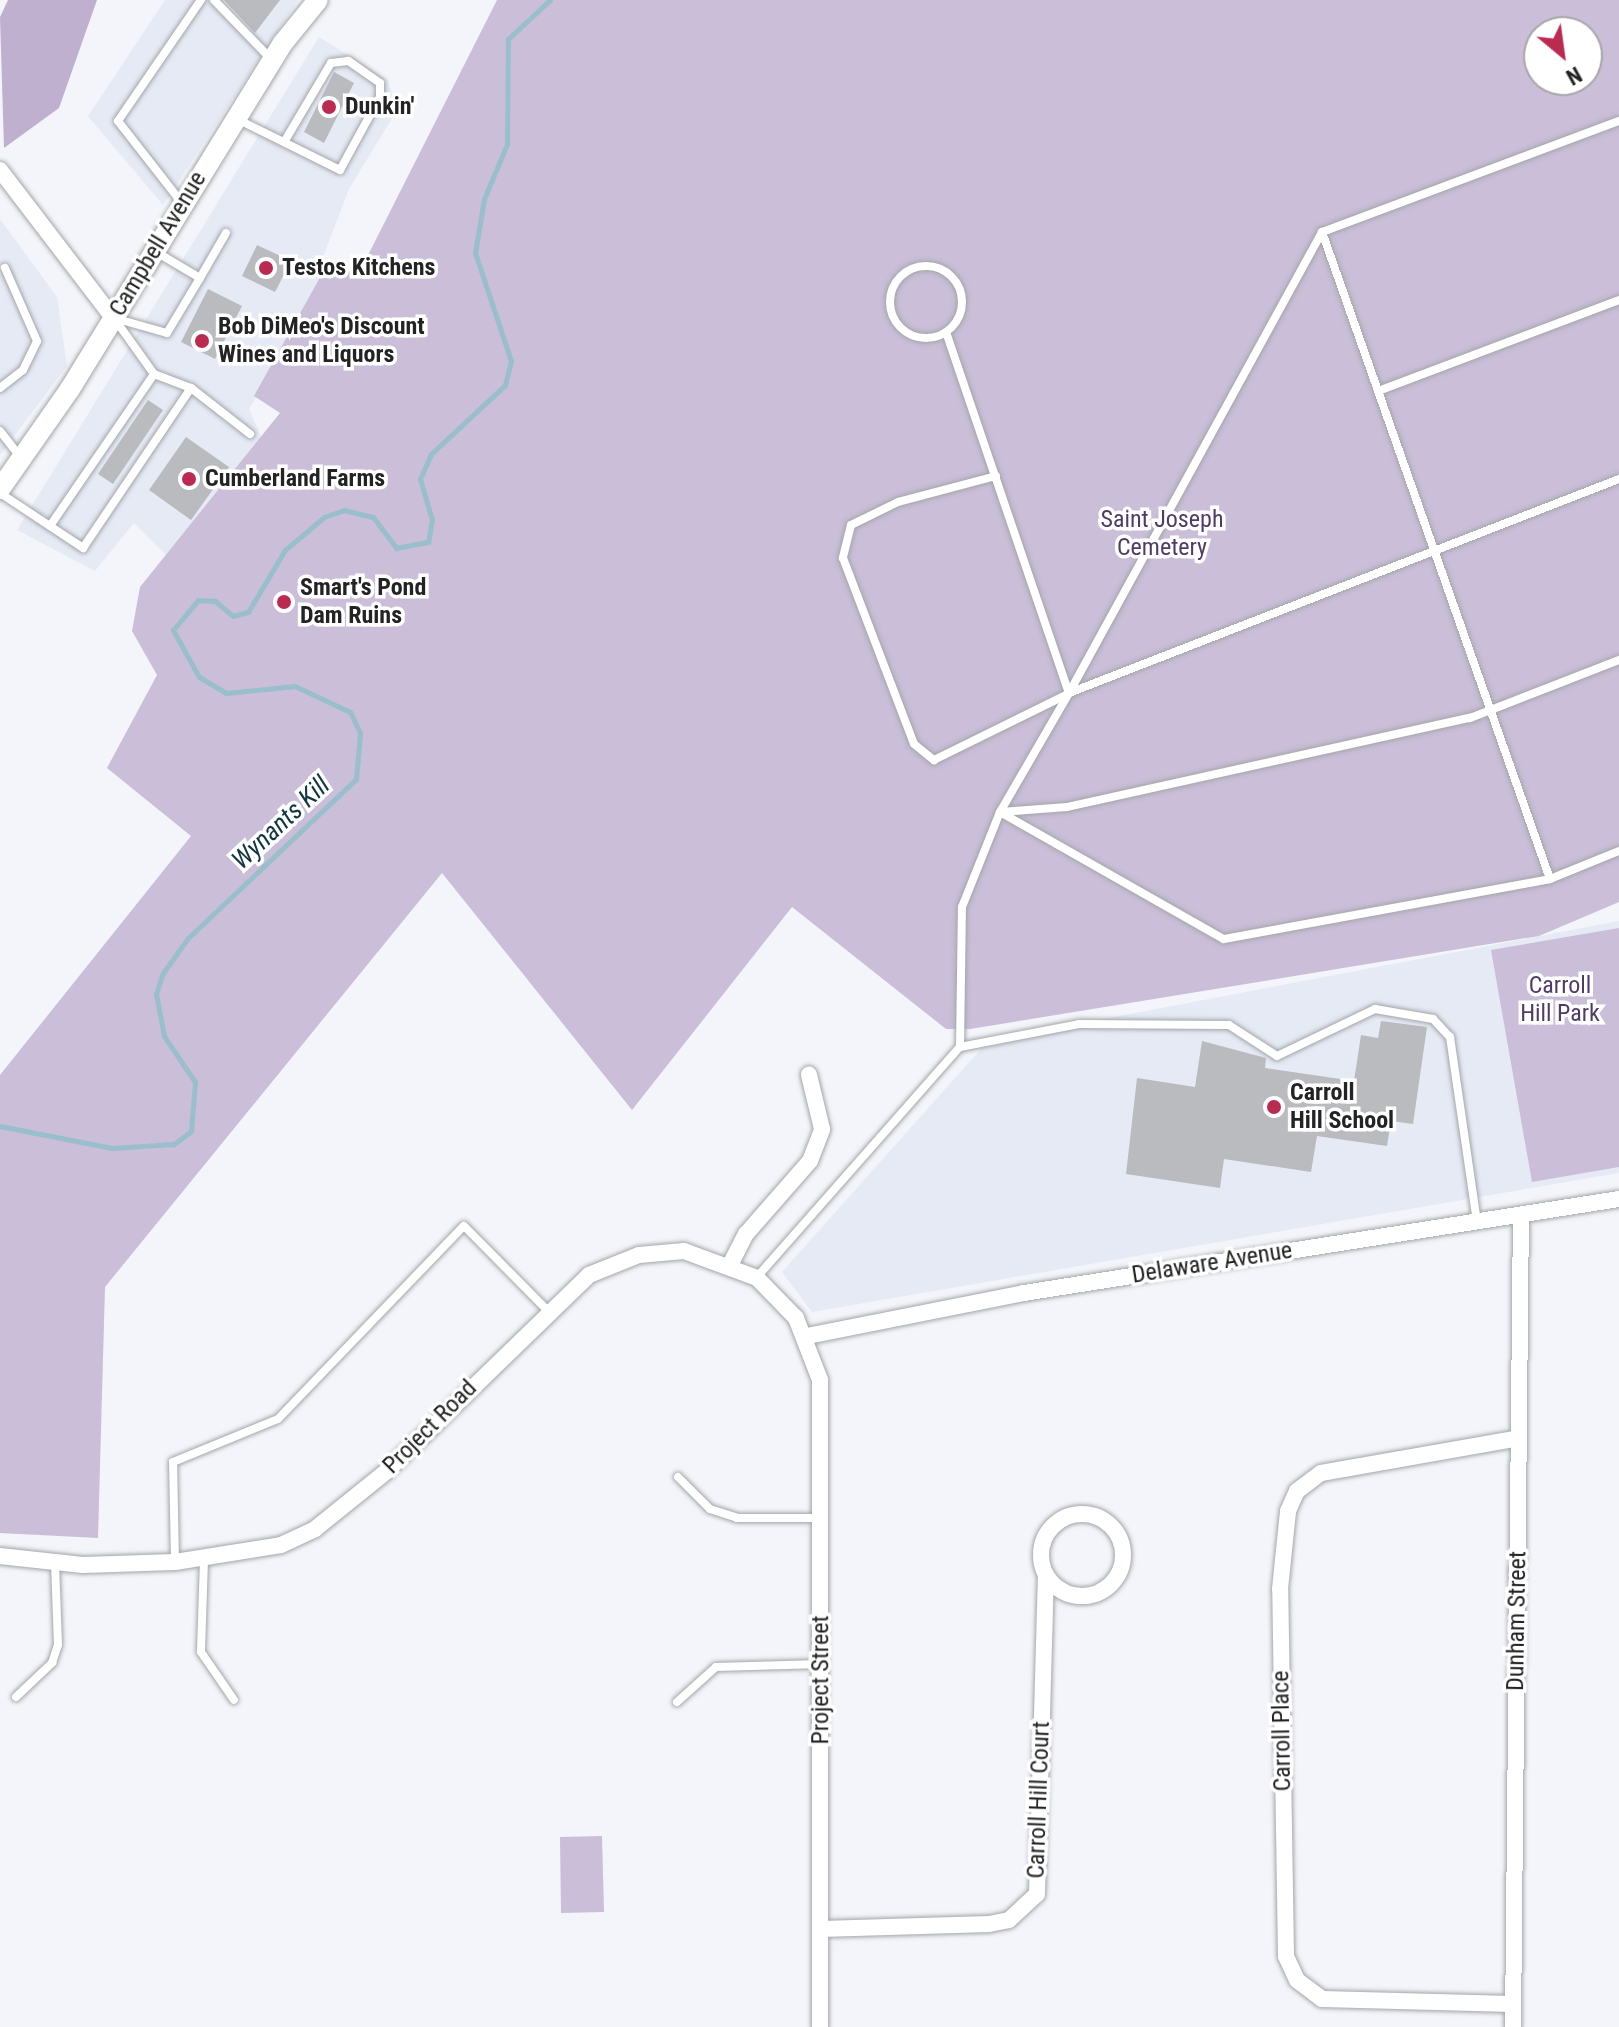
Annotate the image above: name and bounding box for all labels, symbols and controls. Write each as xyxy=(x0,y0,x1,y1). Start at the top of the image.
north arrow xyxy=(1523,16,1603,96)
text: N xyxy=(1562,61,1586,90)
place label: Dunkin' xyxy=(345,93,414,121)
marker: Dunkin' xyxy=(320,98,338,116)
street label: Campbell Avenue xyxy=(103,166,213,322)
place label: Testos Kitchens xyxy=(282,254,435,282)
marker: Testos Kitchens xyxy=(257,259,275,277)
place label: Bob DiMeo's Discount Wines and Liquors xyxy=(218,313,425,369)
marker: Bob DiMeo's Discount Wines and Liquors xyxy=(193,332,211,350)
place label: Cumberland Farms xyxy=(205,465,385,493)
marker: Cumberland Farms xyxy=(180,470,198,488)
park label: Saint Joseph Cemetery xyxy=(1101,506,1223,562)
place label: Smart's Pond Dam Ruins xyxy=(300,574,426,630)
marker: Smart's Pond Dam Ruins xyxy=(275,593,293,611)
water label: Wynants Kill xyxy=(226,770,336,876)
park label: Carroll Hill Park xyxy=(1520,972,1600,1028)
place label: Carroll Hill School xyxy=(1290,1079,1394,1135)
marker: Carroll Hill School xyxy=(1265,1098,1283,1116)
street label: Delaware Avenue xyxy=(1130,1236,1294,1290)
street label: Project Road xyxy=(377,1374,483,1480)
street label: Dunham Street xyxy=(1501,1551,1533,1691)
street label: Project Street xyxy=(807,1616,835,1744)
street label: Carroll Place xyxy=(1267,1670,1297,1792)
street label: Carroll Hill Court xyxy=(1022,1721,1056,1879)

